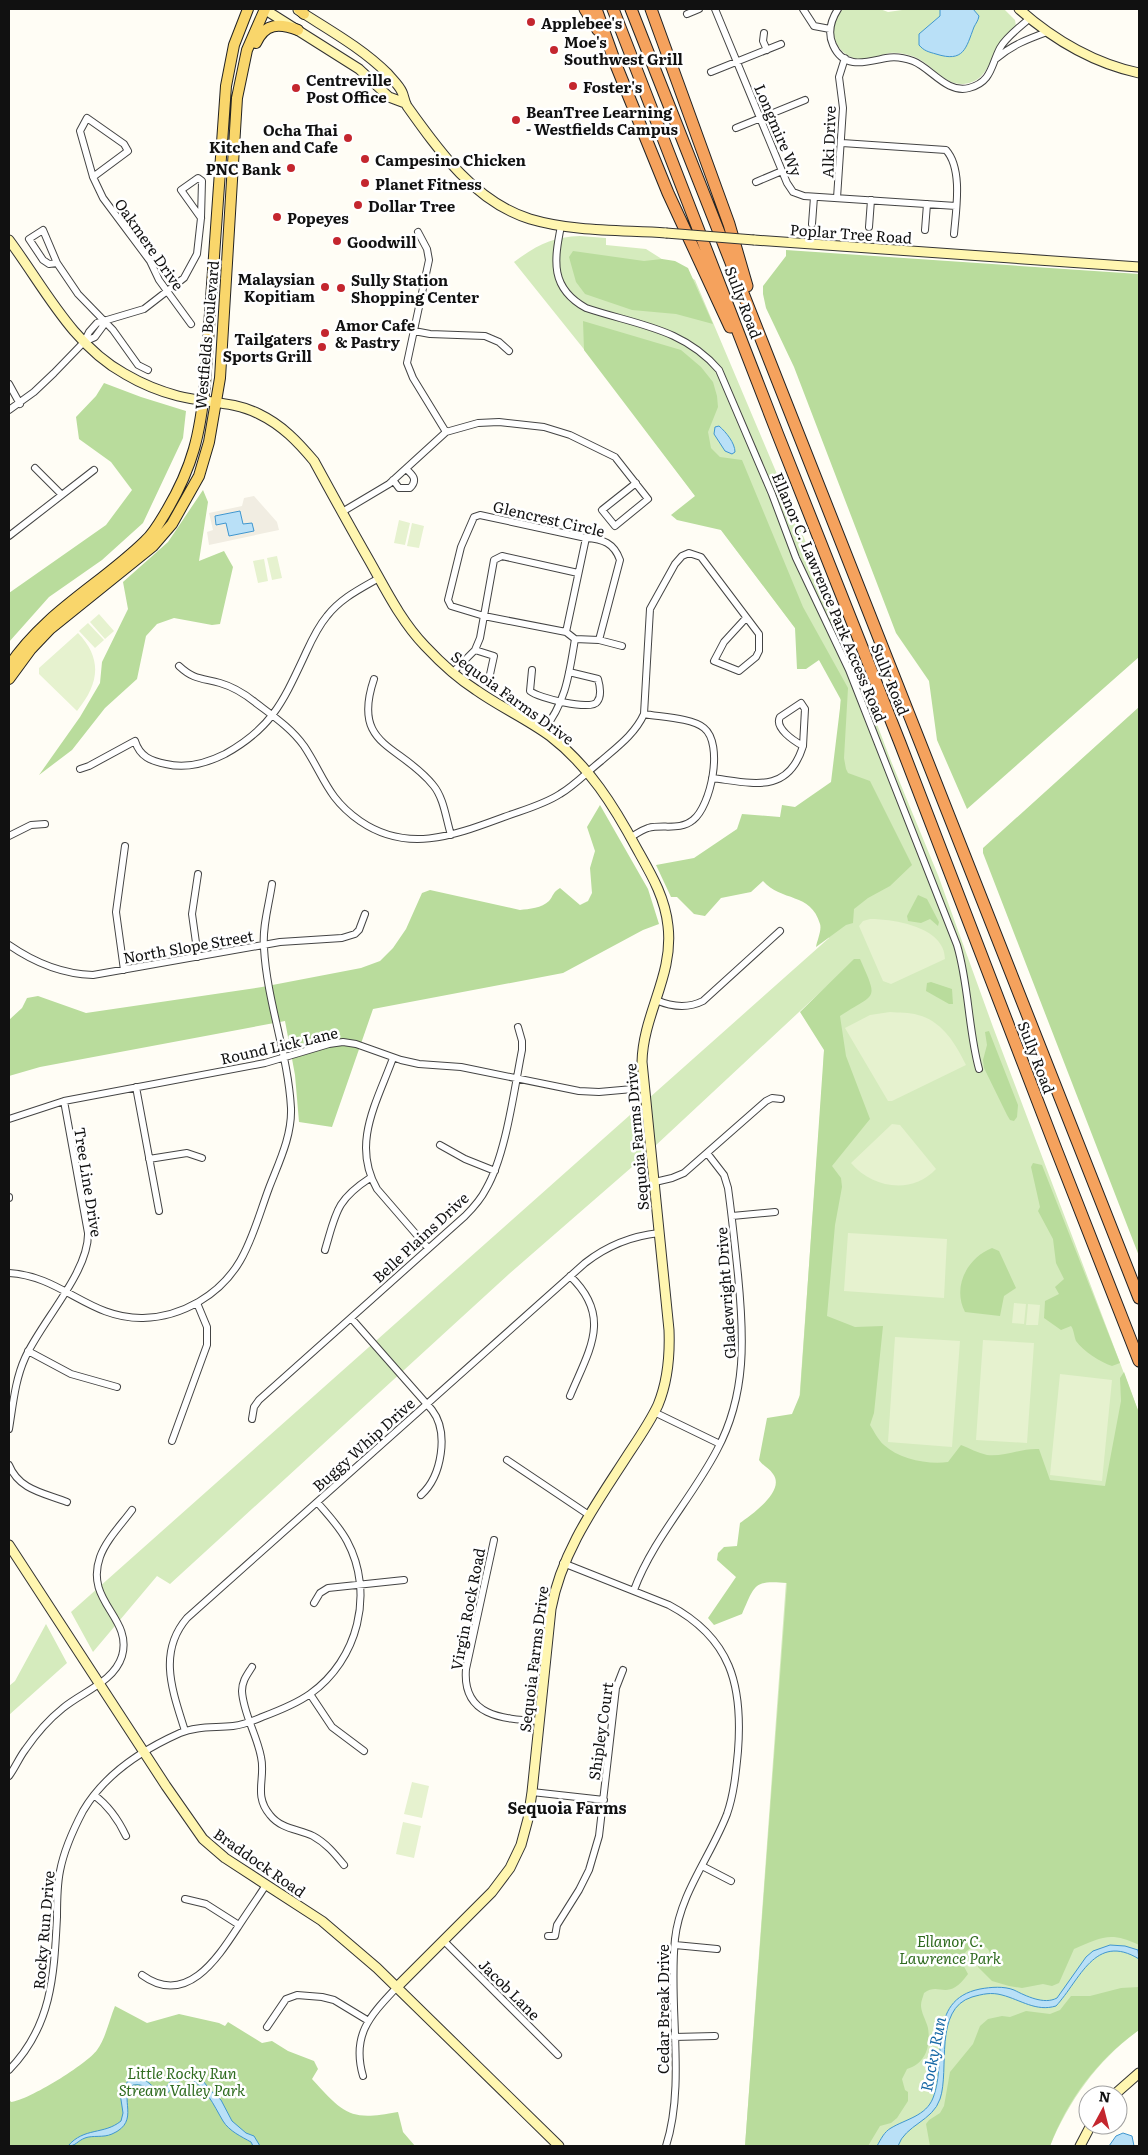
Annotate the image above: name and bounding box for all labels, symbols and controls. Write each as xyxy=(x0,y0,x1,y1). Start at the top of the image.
place label: Applebee's xyxy=(541,11,623,34)
marker: Applebee's xyxy=(525,16,537,28)
place label: Moe's Southwest Grill xyxy=(564,30,684,70)
marker: Moe's Southwest Grill xyxy=(548,44,560,56)
place label: Centreville Post Office xyxy=(306,68,392,108)
place label: Foster's xyxy=(583,75,643,98)
marker: Foster's xyxy=(567,80,579,92)
street label: Longmire Wy xyxy=(749,80,809,180)
marker: Centreville Post Office xyxy=(290,82,302,94)
place label: BeanTree Learning - Westfields Campus xyxy=(526,100,679,140)
street label: Alki Drive xyxy=(815,105,841,179)
marker: BeanTree Learning - Westfields Campus xyxy=(510,114,522,126)
place label: Ocha Thai Kitchen and Cafe xyxy=(209,118,339,158)
marker: Ocha Thai Kitchen and Cafe xyxy=(342,132,354,144)
place label: Campesino Chicken xyxy=(375,148,526,171)
marker: Campesino Chicken xyxy=(359,153,371,165)
place label: PNC Bank xyxy=(206,157,282,180)
marker: PNC Bank xyxy=(285,162,297,174)
place label: Planet Fitness xyxy=(375,172,482,195)
marker: Planet Fitness xyxy=(359,177,371,189)
street label: Oakmere Drive xyxy=(110,193,190,295)
place label: Dollar Tree xyxy=(368,194,456,217)
marker: Dollar Tree xyxy=(352,199,364,211)
place label: Popeyes xyxy=(287,206,349,229)
marker: Popeyes xyxy=(271,211,283,223)
street label: Poplar Tree Road xyxy=(789,217,913,249)
place label: Goodwill xyxy=(347,230,417,253)
marker: Goodwill xyxy=(331,235,343,247)
street label: Westfields Boulevard xyxy=(188,259,224,411)
street label: Sully Road xyxy=(720,262,768,342)
place label: Malaysian Kopitiam xyxy=(238,267,316,307)
place label: Sully Station Shopping Center xyxy=(351,268,479,308)
marker: Malaysian Kopitiam xyxy=(319,281,331,293)
marker: Sully Station Shopping Center xyxy=(335,282,347,294)
place label: Amor Cafe & Pastry xyxy=(335,313,416,353)
place label: Tailgaters Sports Grill xyxy=(223,327,313,367)
marker: Amor Cafe & Pastry xyxy=(319,327,331,339)
marker: Tailgaters Sports Grill xyxy=(316,341,328,353)
street label: Ellanor C. Lawrence Park Access Road xyxy=(767,469,893,725)
street label: Glencrest Circle xyxy=(491,494,607,542)
street label: Sully Road xyxy=(866,639,916,719)
street label: Sequoia Farms Drive xyxy=(447,644,579,750)
street label: North Slope Street xyxy=(121,923,255,969)
street label: Sully Road xyxy=(1013,1017,1061,1097)
street label: Round Lick Lane xyxy=(218,1020,340,1070)
street label: Sequoia Farms Drive xyxy=(618,1062,654,1211)
street label: Tree Line Drive xyxy=(69,1125,109,1239)
street label: Belle Plains Drive xyxy=(367,1186,473,1288)
street label: Gladewright Drive xyxy=(709,1226,741,1360)
street label: Buggy Whip Drive xyxy=(307,1392,419,1496)
street label: Virgin Rock Road xyxy=(444,1546,490,1672)
street label: Sequoia Farms Drive xyxy=(513,1584,553,1733)
street label: Shipley Court xyxy=(582,1680,618,1782)
district label: Sequoia Farms xyxy=(507,1795,627,1819)
street label: Braddock Road xyxy=(209,1822,311,1902)
street label: Rocky Run Drive xyxy=(26,1869,60,1990)
park label: Ellanor C. Lawrence Park xyxy=(899,1929,1002,1969)
street label: Cedar Break Drive xyxy=(651,1944,674,2074)
street label: Jacob Lane xyxy=(474,1953,546,2025)
water label: Rocky Run xyxy=(913,2014,951,2093)
park label: Little Rocky Run Stream Valley Park xyxy=(119,2061,246,2101)
north arrow xyxy=(1078,2085,1128,2135)
text: N xyxy=(1098,2085,1112,2107)

